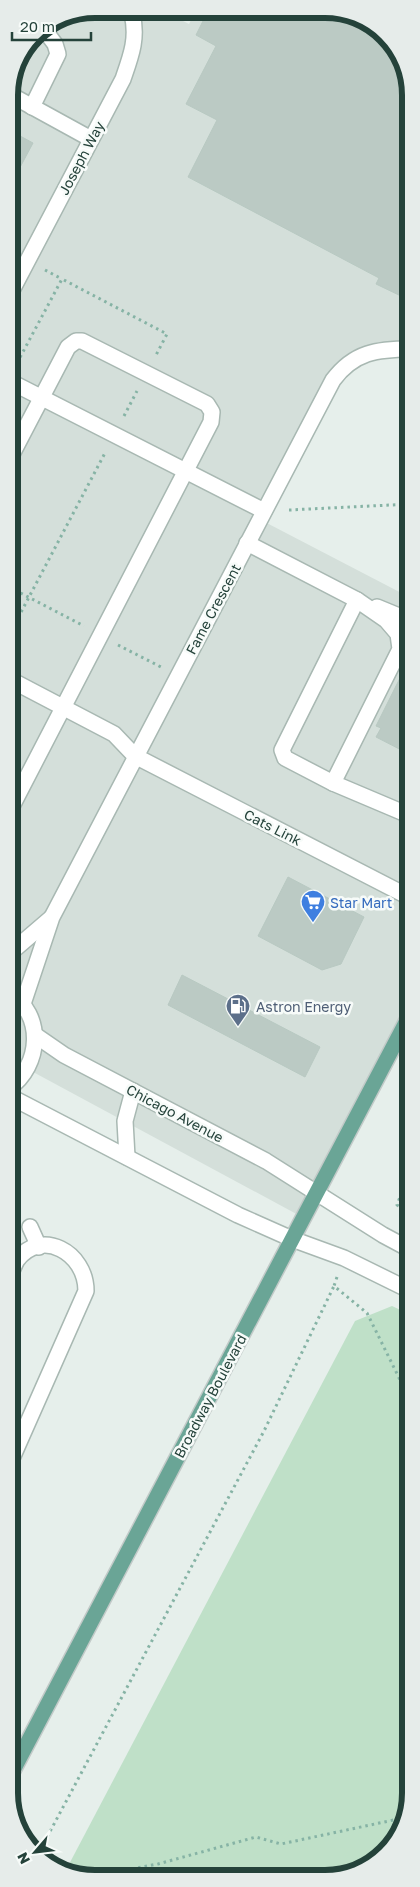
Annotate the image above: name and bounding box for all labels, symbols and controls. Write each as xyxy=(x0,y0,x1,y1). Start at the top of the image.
scale bar xyxy=(12,10,91,42)
text: 20 m xyxy=(20,17,55,35)
street label: Joseph Way xyxy=(55,118,108,198)
street label: Fame Crescent xyxy=(182,561,244,657)
street label: Cats Link xyxy=(241,805,305,849)
supermarket icon: Star Mart xyxy=(300,889,326,923)
place label: Star Mart xyxy=(330,894,392,911)
fuel station icon: Astron Energy xyxy=(225,993,251,1027)
place label: Astron Energy xyxy=(256,998,351,1015)
street label: Chicago Avenue xyxy=(124,1080,226,1146)
street label: Broadway Boulevard xyxy=(170,1331,250,1461)
north arrow xyxy=(10,1827,60,1877)
text: N xyxy=(13,1850,33,1867)

